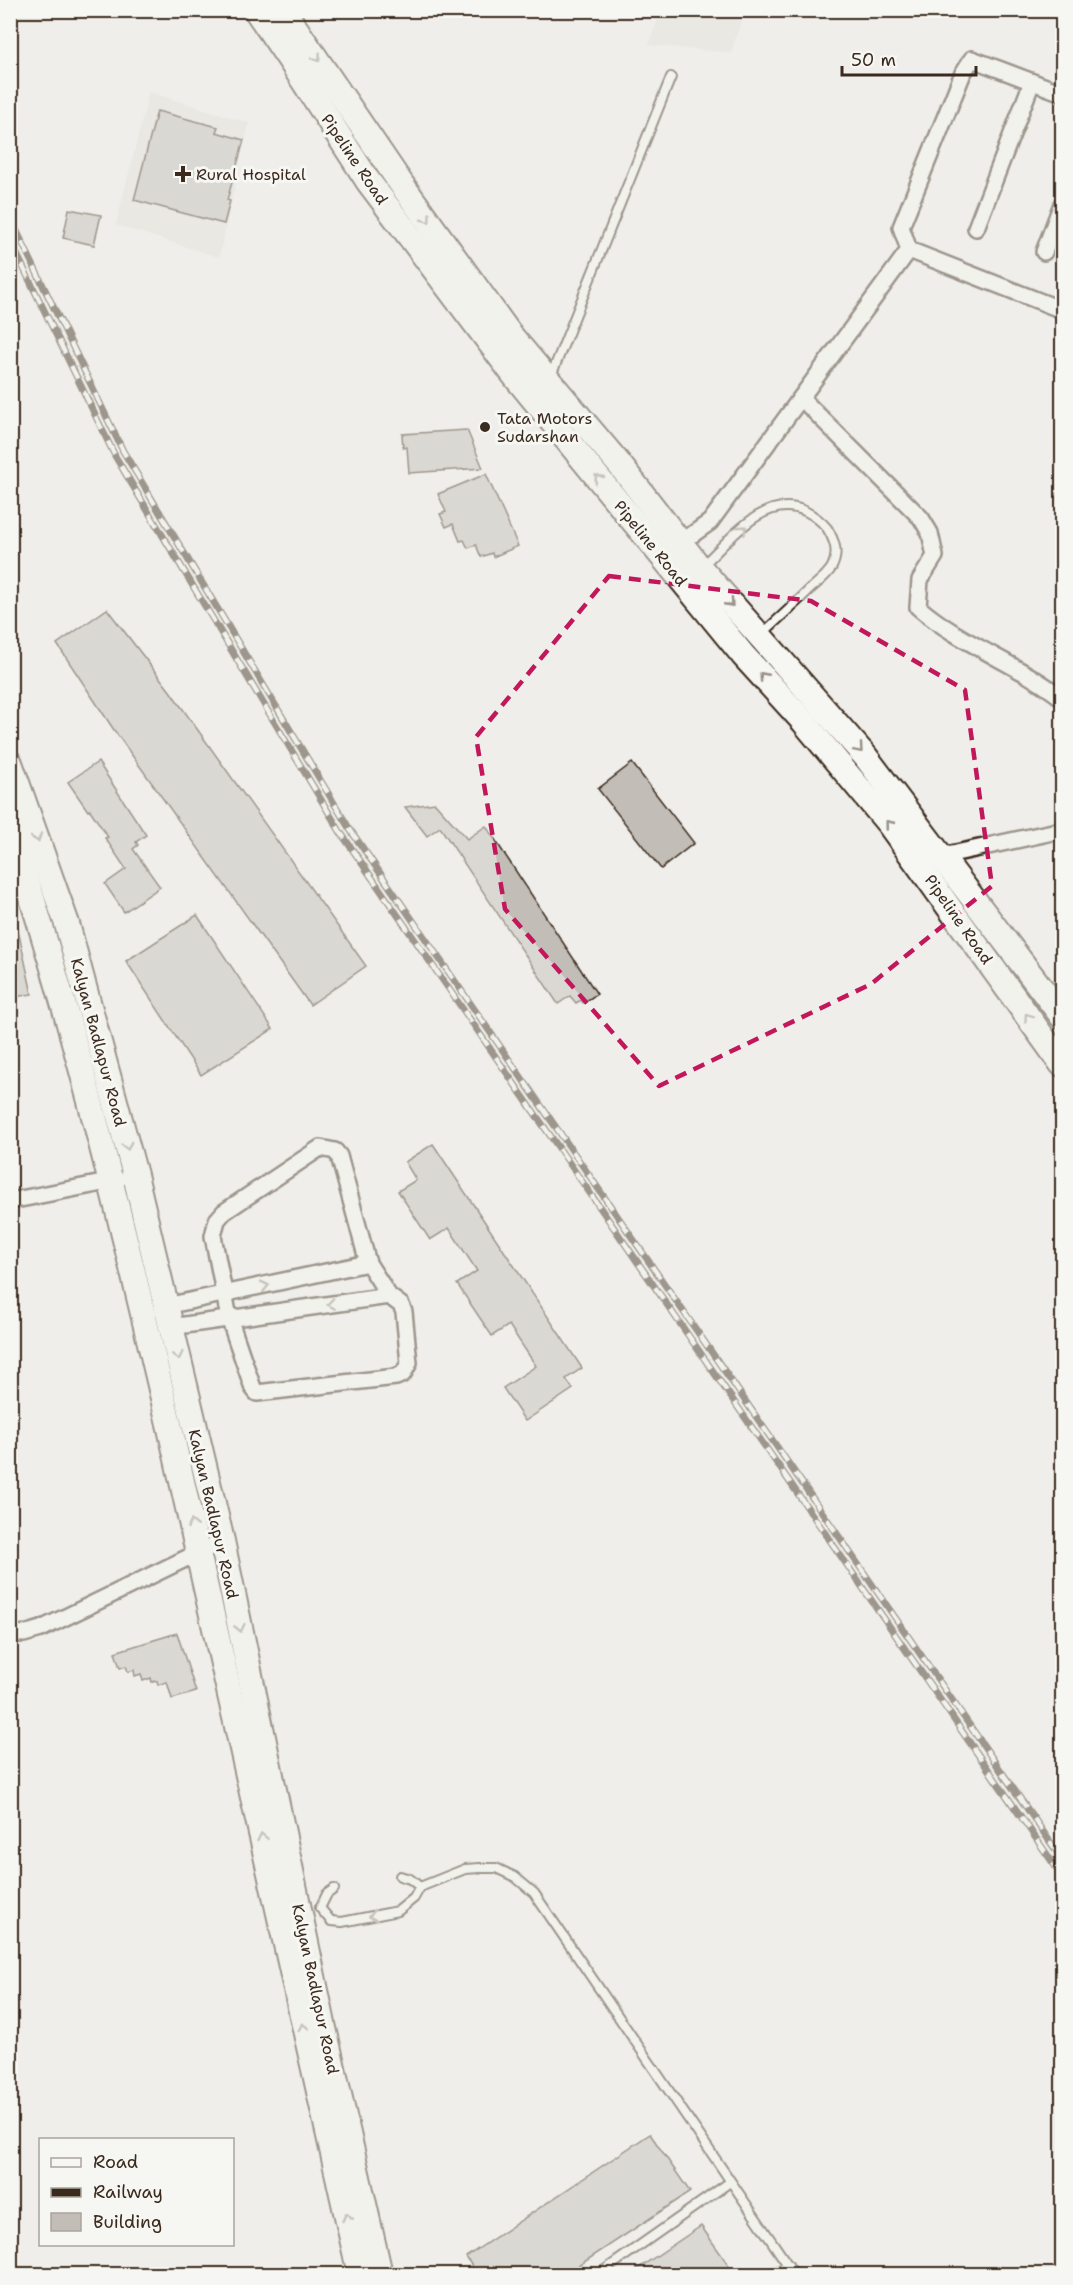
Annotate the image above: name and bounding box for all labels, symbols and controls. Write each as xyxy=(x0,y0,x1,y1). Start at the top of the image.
scale bar xyxy=(842,39,976,77)
text: 50 m xyxy=(851,48,896,72)
one-way arrow xyxy=(310,52,321,63)
street label: Pipeline Road xyxy=(317,110,393,209)
place label: Rural Hospital xyxy=(196,164,306,185)
marker: Rural Hospital xyxy=(174,165,192,183)
one-way arrow xyxy=(420,213,431,224)
place label: Tata Motors Sudarshan xyxy=(497,408,592,447)
marker: Tata Motors Sudarshan xyxy=(478,420,492,434)
one-way arrow xyxy=(594,474,605,485)
street label: Pipeline Road xyxy=(609,496,692,591)
one-way arrow xyxy=(735,525,746,536)
one-way arrow xyxy=(723,596,734,606)
one-way arrow xyxy=(759,673,770,683)
one-way arrow xyxy=(852,742,863,753)
one-way arrow xyxy=(886,820,897,831)
one-way arrow xyxy=(29,832,42,843)
street label: Pipeline Road xyxy=(920,870,997,968)
street label: Kalyan Badlapur Road xyxy=(66,956,131,1129)
one-way arrow xyxy=(1024,1012,1035,1023)
one-way arrow xyxy=(120,1141,133,1151)
one-way arrow xyxy=(259,1280,269,1293)
one-way arrow xyxy=(326,1297,335,1309)
one-way arrow xyxy=(170,1351,183,1361)
street label: Kalyan Badlapur Road xyxy=(184,1427,243,1601)
one-way arrow xyxy=(186,1519,199,1529)
one-way arrow xyxy=(233,1623,246,1633)
one-way arrow xyxy=(257,1832,270,1842)
street label: Kalyan Badlapur Road xyxy=(287,1902,344,2076)
one-way arrow xyxy=(369,1909,379,1922)
one-way arrow xyxy=(297,2023,310,2033)
legend xyxy=(39,2138,234,2246)
text: Road xyxy=(93,2150,138,2174)
text: Railway xyxy=(93,2180,163,2204)
text: Building xyxy=(93,2210,162,2234)
one-way arrow xyxy=(341,2213,354,2223)

